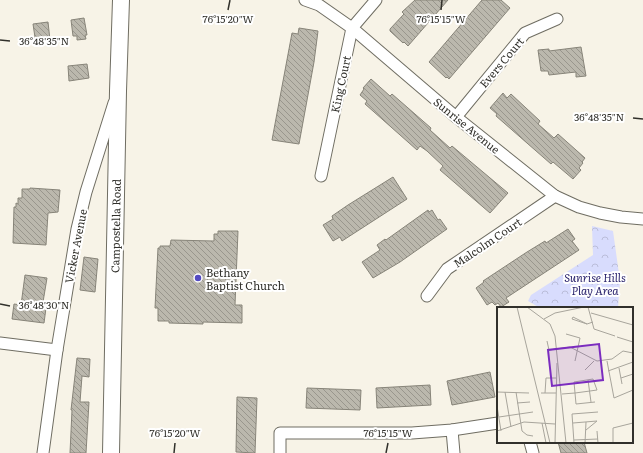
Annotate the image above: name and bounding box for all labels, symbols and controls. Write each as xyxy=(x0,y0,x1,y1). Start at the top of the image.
text: 76°15'20"W xyxy=(203,11,254,26)
text: 76°15'15"W xyxy=(416,11,466,26)
text: 36°48'35"N xyxy=(19,33,69,48)
street label: Evers Court xyxy=(475,33,527,91)
street label: King Court xyxy=(326,53,354,114)
street label: Sunrise Avenue xyxy=(430,93,504,157)
text: 36°48'35"N xyxy=(574,109,624,124)
street label: Campostella Road xyxy=(106,179,124,273)
street label: Vicker Avenue xyxy=(60,207,90,284)
street label: Malcolm Court xyxy=(450,213,525,271)
place label: Bethany Baptist Church xyxy=(206,264,285,293)
park label: Sunrise Hills Play Area xyxy=(564,269,626,298)
marker: Bethany Baptist Church xyxy=(193,273,203,283)
text: 36°48'30"N xyxy=(19,297,69,312)
inset map xyxy=(497,307,633,443)
text: 76°15'20"W xyxy=(150,425,201,440)
text: 76°15'15"W xyxy=(363,425,413,440)

